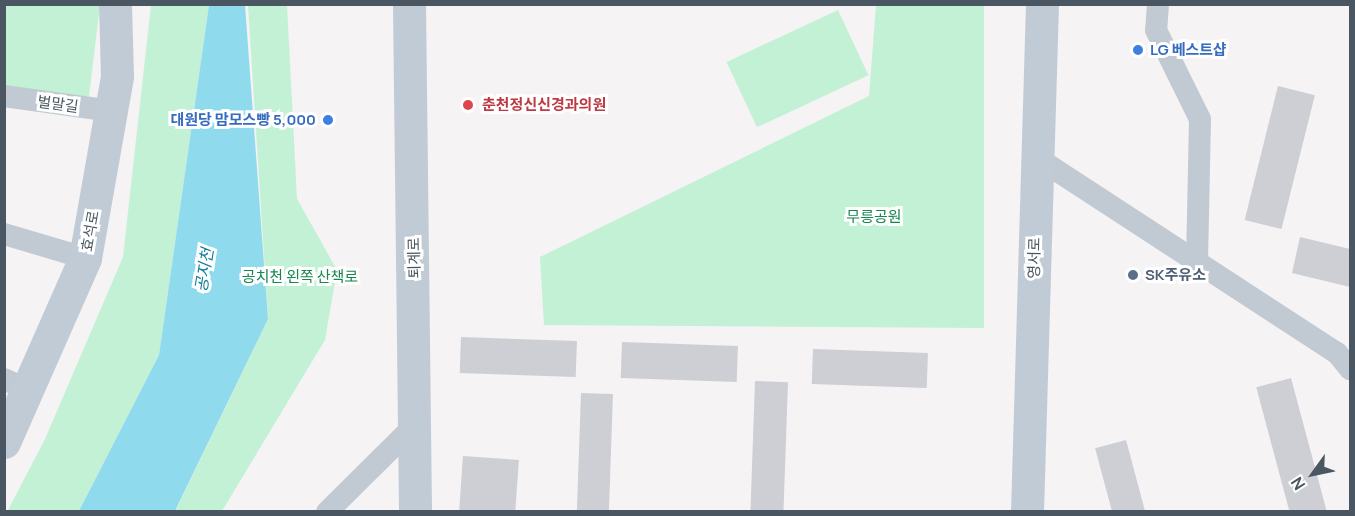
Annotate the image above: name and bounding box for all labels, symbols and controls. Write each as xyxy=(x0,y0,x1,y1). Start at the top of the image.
place label: LG 베스트샵 xyxy=(1150,41,1227,59)
marker: LG 베스트샵 xyxy=(1131,43,1145,57)
street label: 벌말길 xyxy=(36,92,80,116)
marker: 춘천정신신경과의원 xyxy=(459,96,477,114)
place label: 춘천정신신경과의원 xyxy=(482,96,606,114)
place label: 대원당 맘모스빵 5,000 xyxy=(170,111,316,129)
marker: 대원당 맘모스빵 5,000 xyxy=(321,113,335,127)
park label: 무릉공원 xyxy=(846,208,902,226)
street label: 효석로 xyxy=(78,209,102,253)
street label: 퇴계로 xyxy=(405,237,423,279)
street label: 영서로 xyxy=(1025,237,1043,279)
water label: 공지천 xyxy=(191,247,217,293)
place label: SK주유소 xyxy=(1145,266,1206,284)
park label: 공치천 왼쪽 산책로 xyxy=(242,268,358,286)
marker: SK주유소 xyxy=(1126,268,1140,282)
north arrow xyxy=(1283,444,1343,504)
text: N xyxy=(1286,473,1310,495)

